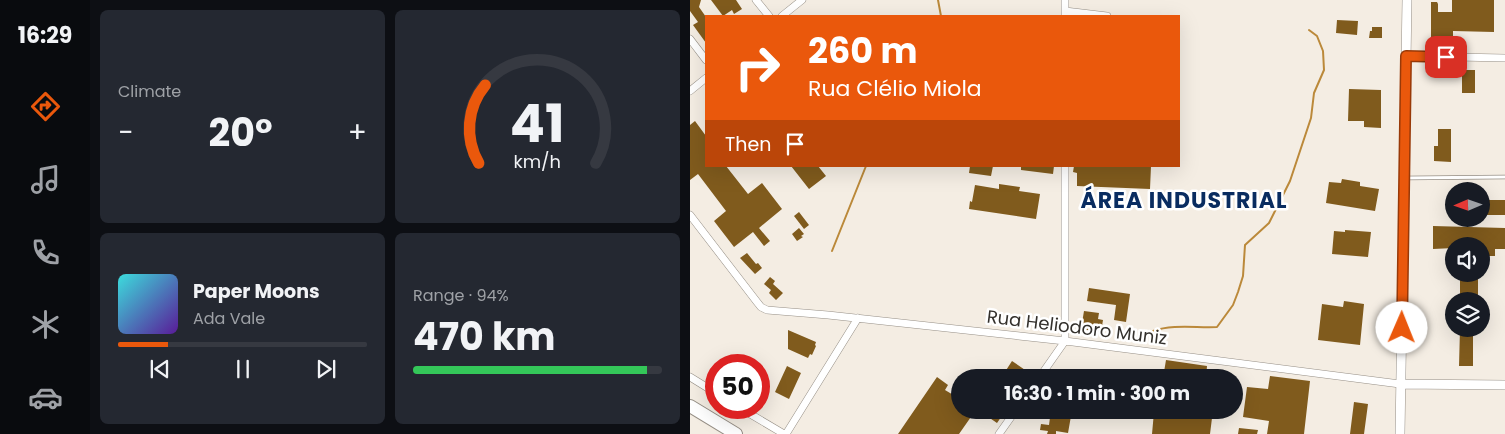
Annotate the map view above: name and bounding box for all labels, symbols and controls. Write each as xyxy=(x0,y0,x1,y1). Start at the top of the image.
text: 16:29 xyxy=(18,20,72,51)
text: 260 m xyxy=(808,26,918,75)
icon: right xyxy=(725,35,790,100)
pin xyxy=(1425,36,1467,78)
icon: arrive xyxy=(1432,43,1460,71)
text: Rua Clélio Miola xyxy=(808,73,982,104)
text: Climate xyxy=(118,80,181,103)
text: 41 xyxy=(510,87,565,160)
icon: directions xyxy=(28,89,63,124)
text: 20° xyxy=(209,106,273,159)
text: − xyxy=(118,113,133,152)
text: + xyxy=(348,113,367,152)
icon: arrive xyxy=(781,130,809,158)
text: Then xyxy=(725,131,771,158)
text: km/h xyxy=(514,149,561,174)
icon: music xyxy=(28,162,63,197)
north arrow xyxy=(1445,182,1490,228)
map controls xyxy=(1445,182,1490,337)
district label: ÁREA INDUSTRIAL xyxy=(1081,185,1287,216)
icon: phone xyxy=(28,235,63,270)
button: sound xyxy=(1445,237,1490,282)
text: Paper Moons xyxy=(193,278,320,305)
text: Range · 94% xyxy=(413,284,509,307)
button: layers xyxy=(1445,292,1490,337)
position arrow xyxy=(1375,301,1427,353)
street label: Rua Heliodoro Muniz xyxy=(985,304,1169,350)
icon: climate xyxy=(28,307,63,342)
text: Ada Vale xyxy=(193,307,265,330)
text: 470 km xyxy=(413,310,556,363)
speed limit sign: 50 xyxy=(705,354,770,419)
icon: previous xyxy=(146,355,174,383)
icon: pause xyxy=(229,355,257,383)
icon: next xyxy=(312,355,340,383)
icon: car xyxy=(28,380,63,415)
text: 16:30 · 1 min · 300 m xyxy=(1004,380,1190,407)

